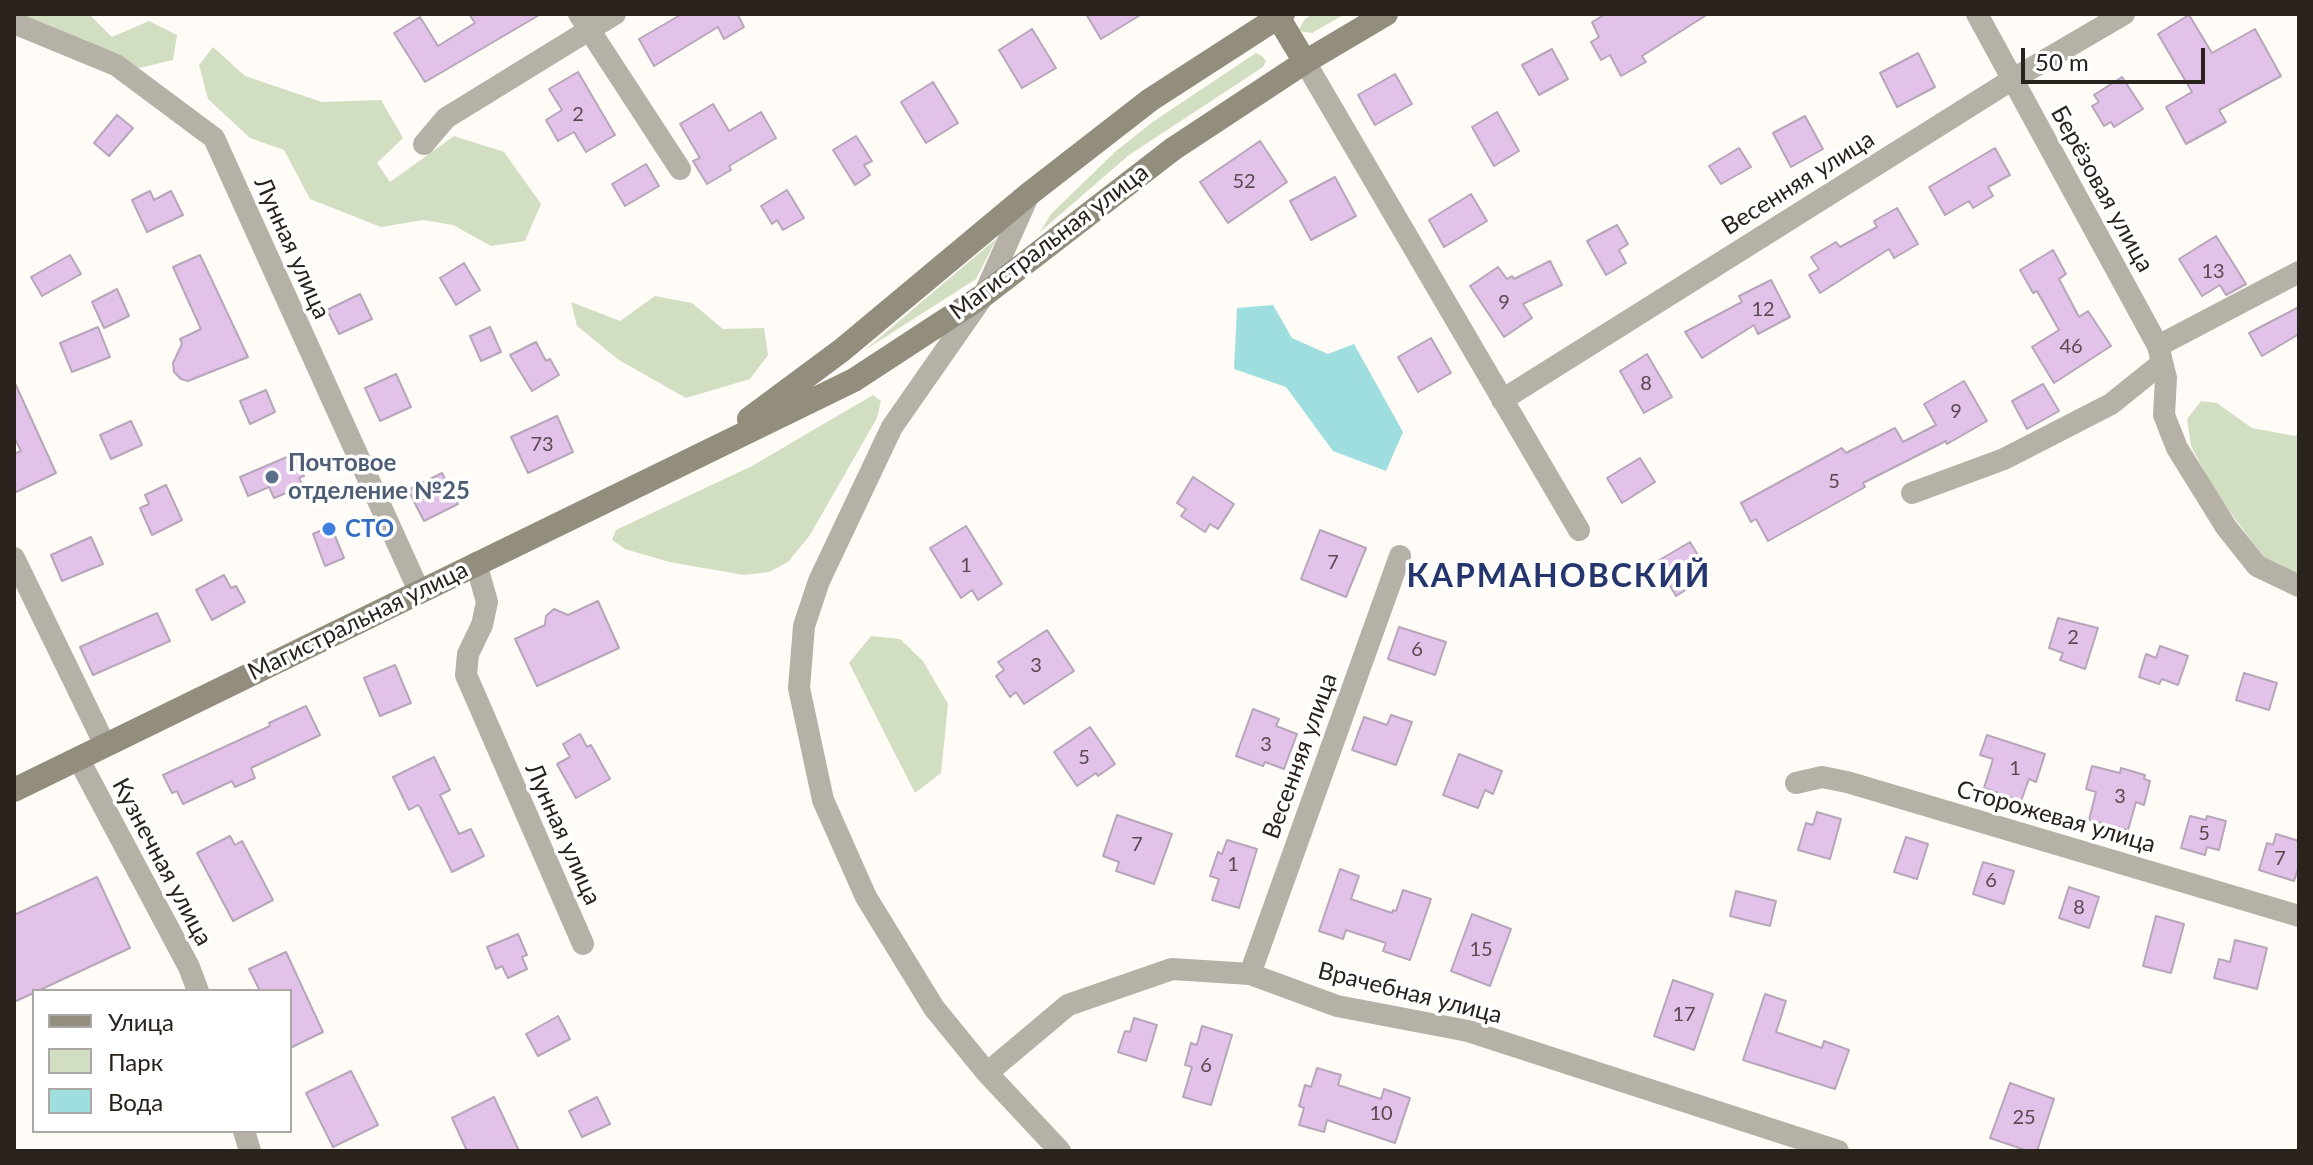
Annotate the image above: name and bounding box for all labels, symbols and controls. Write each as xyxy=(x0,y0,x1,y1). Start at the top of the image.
scale bar xyxy=(2025,32,2209,82)
text: 50 m xyxy=(2035,47,2089,76)
street label: Берёзовая улица xyxy=(2044,101,2160,277)
house number: 2 xyxy=(572,103,584,127)
street label: Весенняя улица xyxy=(1716,125,1880,241)
street label: Магистральная улица xyxy=(944,158,1154,326)
house number: 52 xyxy=(1232,170,1256,194)
street label: Лунная улица xyxy=(248,173,336,323)
house number: 13 xyxy=(2201,260,2225,284)
house number: 9 xyxy=(1498,291,1510,315)
house number: 12 xyxy=(1751,298,1775,322)
house number: 46 xyxy=(2059,335,2083,359)
house number: 8 xyxy=(1640,372,1652,396)
house number: 9 xyxy=(1950,400,1962,424)
house number: 73 xyxy=(530,433,554,457)
place label: Почтовое отделение №25 xyxy=(288,449,470,505)
marker: Почтовое отделение №25 xyxy=(263,468,281,486)
house number: 5 xyxy=(1828,470,1840,494)
place label: СТО xyxy=(345,515,394,543)
marker: СТО xyxy=(320,520,338,538)
house number: 7 xyxy=(1327,551,1339,575)
house number: 1 xyxy=(960,554,972,578)
street label: Магистральная улица xyxy=(243,555,473,687)
district label: КАРМАНОВСКИЙ xyxy=(1407,558,1711,596)
house number: 2 xyxy=(2067,626,2079,650)
house number: 6 xyxy=(1411,638,1423,662)
house number: 3 xyxy=(1030,654,1042,678)
street label: Весенняя улица xyxy=(1257,669,1343,843)
house number: 3 xyxy=(1260,733,1272,757)
house number: 5 xyxy=(1078,746,1090,770)
house number: 1 xyxy=(2009,757,2021,781)
street label: Лунная улица xyxy=(519,759,607,909)
street label: Кузнечная улица xyxy=(106,773,218,951)
street label: Сторожевая улица xyxy=(1953,775,2159,859)
house number: 3 xyxy=(2114,785,2126,809)
house number: 5 xyxy=(2198,822,2210,846)
house number: 7 xyxy=(1131,833,1143,857)
house number: 7 xyxy=(2274,847,2286,871)
house number: 1 xyxy=(1227,853,1239,877)
house number: 6 xyxy=(1985,869,1997,893)
house number: 8 xyxy=(2073,896,2085,920)
house number: 15 xyxy=(1469,938,1493,962)
street label: Врачебная улица xyxy=(1315,956,1505,1030)
legend xyxy=(32,989,292,1133)
house number: 17 xyxy=(1672,1003,1696,1027)
text: Улица xyxy=(108,1007,174,1036)
text: Парк xyxy=(108,1047,163,1076)
house number: 6 xyxy=(1200,1054,1212,1078)
text: Вода xyxy=(108,1087,163,1116)
house number: 10 xyxy=(1369,1102,1393,1126)
house number: 25 xyxy=(2012,1106,2036,1130)

